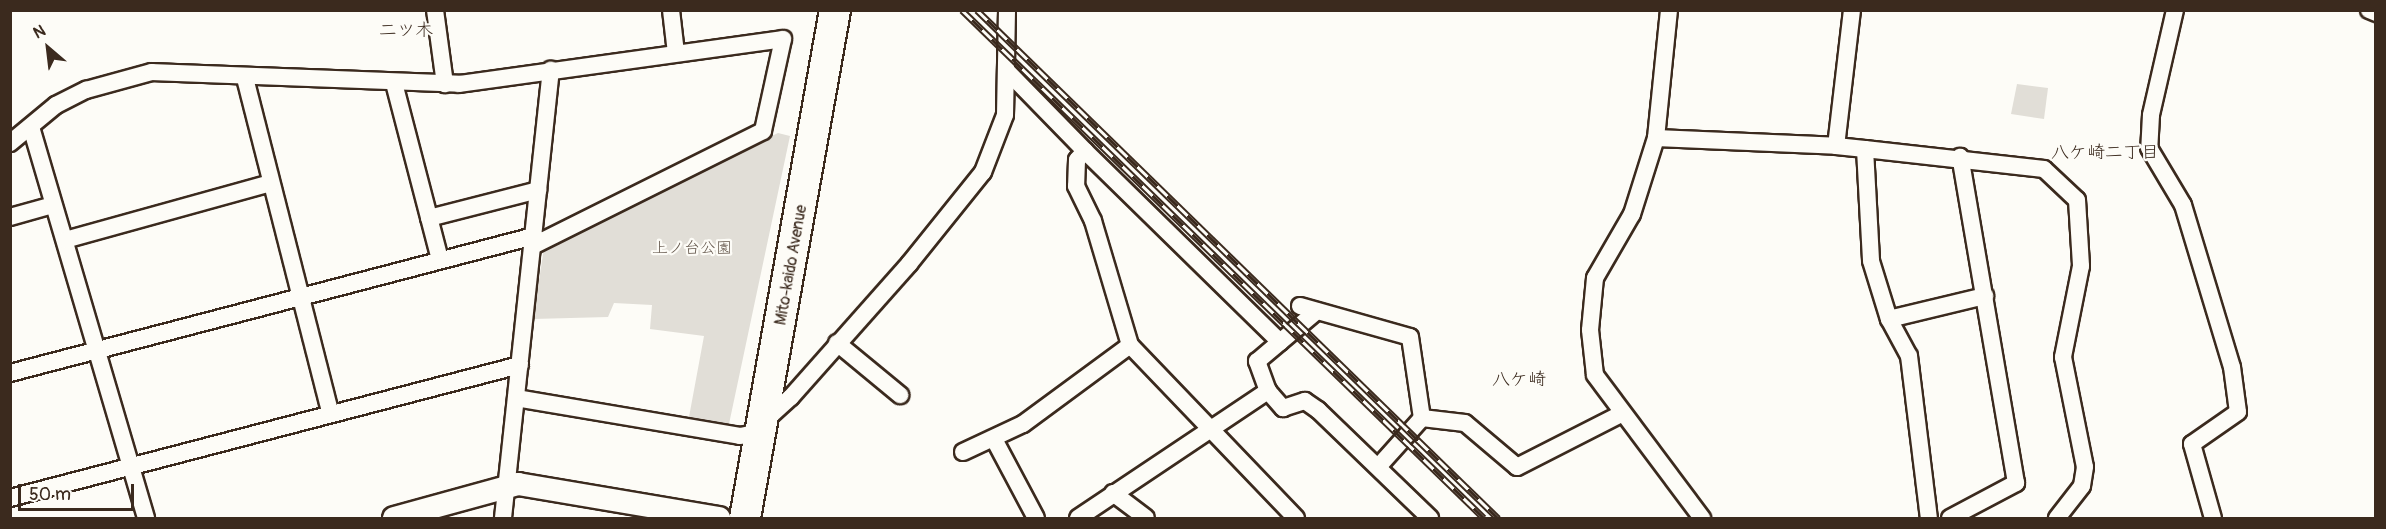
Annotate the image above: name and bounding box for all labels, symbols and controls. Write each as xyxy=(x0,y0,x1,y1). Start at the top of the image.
north arrow xyxy=(18,18,78,78)
district label: 二ツ木 xyxy=(379,20,433,42)
text: N xyxy=(30,21,49,43)
district label: 八ケ崎二丁目 xyxy=(2051,142,2159,164)
street label: Mito-kaido Avenue xyxy=(771,203,811,327)
park label: 上ノ台公園 xyxy=(652,238,732,258)
district label: 八ケ崎 xyxy=(1492,369,1546,391)
scale bar xyxy=(21,472,136,510)
text: 50 m xyxy=(29,483,71,506)

